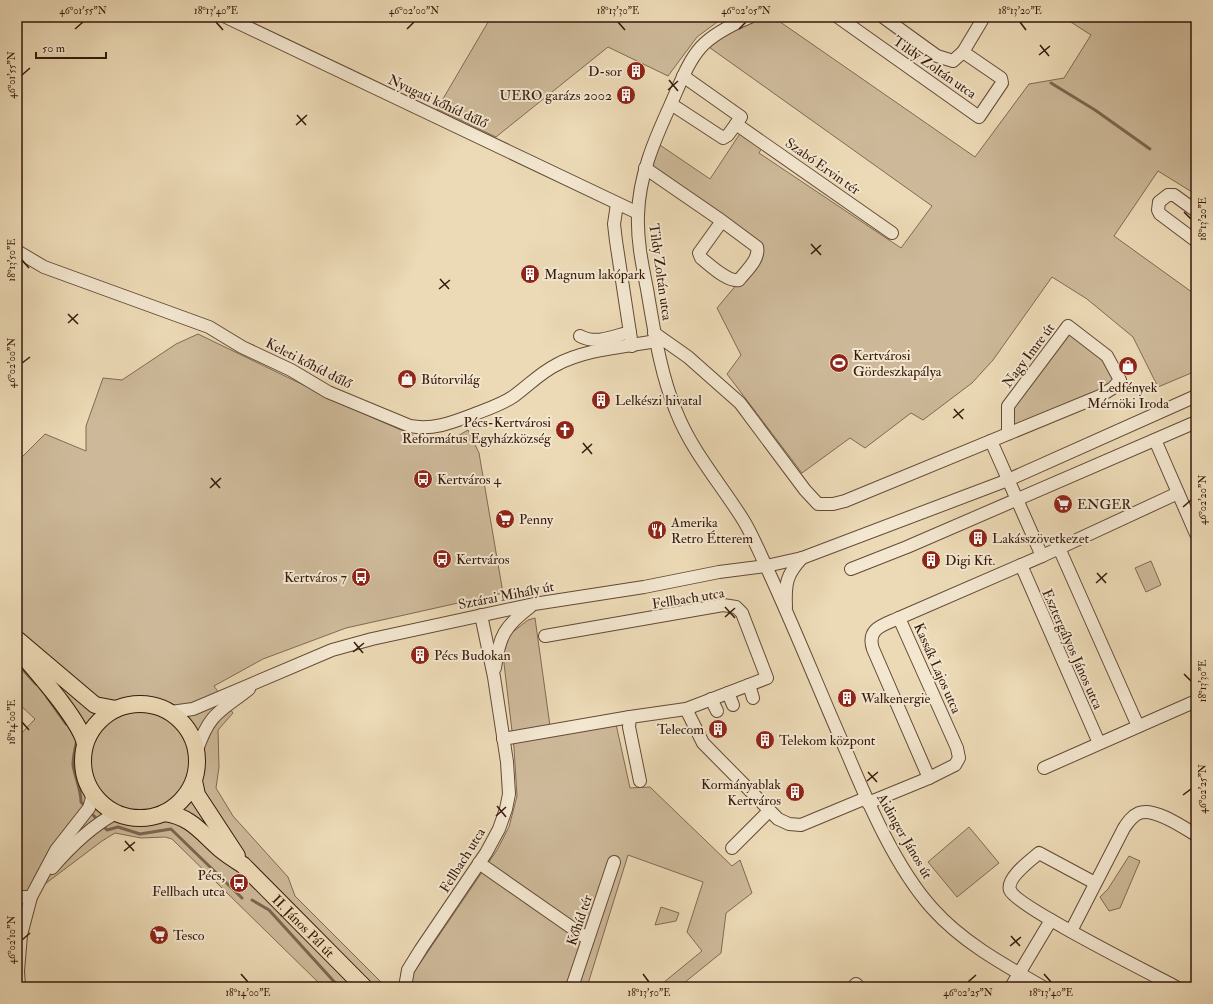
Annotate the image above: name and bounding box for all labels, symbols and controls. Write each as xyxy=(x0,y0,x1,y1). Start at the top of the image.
text: 46°01'55"N xyxy=(59,5,107,17)
text: 18°13'40"E xyxy=(194,5,238,17)
text: 46°02'00"N xyxy=(389,5,439,17)
text: 18°13'30"E xyxy=(597,5,639,17)
text: 46°02'05"N xyxy=(721,5,771,17)
text: 18°13'20"E xyxy=(998,5,1042,17)
street label: Tildy Zoltán utca xyxy=(889,32,980,103)
scale bar xyxy=(36,34,106,60)
text: 50 m xyxy=(42,41,66,56)
text: 46°01'55"N xyxy=(6,51,18,99)
building icon: D-sor xyxy=(625,60,647,82)
place label: D-sor xyxy=(588,63,623,80)
street label: Nyugati kőhíd dűlő xyxy=(385,71,490,133)
building icon: UERO garázs 2002 xyxy=(615,84,637,106)
place label: UERO garázs 2002 xyxy=(499,87,612,104)
street label: Szabó Ervin tér xyxy=(782,134,864,199)
text: 18°13'20"E xyxy=(1197,197,1209,241)
street label: Tildy Zoltán utca xyxy=(644,223,676,322)
text: 18°13'50"E xyxy=(6,239,18,281)
building icon: Magnum lakópark xyxy=(519,263,541,285)
place label: Magnum lakópark xyxy=(544,266,646,284)
street label: Nagy Imre út xyxy=(999,319,1059,391)
street label: Keleti kőhíd dűlő xyxy=(263,334,355,393)
text: 46°02'00"N xyxy=(6,338,18,388)
place label: Kertvárosi Gördeszkapálya xyxy=(853,347,942,381)
sports icon: Kertvárosi Gördeszkapálya xyxy=(828,352,850,374)
shop icon: Ledfények Mérnöki Iroda xyxy=(1117,355,1139,377)
shop icon: Bútorvilág xyxy=(396,368,418,390)
place label: Bútorvilág xyxy=(421,371,481,388)
place label: Ledfények Mérnöki Iroda xyxy=(1087,379,1169,412)
building icon: Lelkészi hivatal xyxy=(590,389,612,411)
place label: Lelkészi hivatal xyxy=(615,392,702,409)
place label: Pécs-Kertvárosi Református Egyházközség xyxy=(402,414,552,448)
church icon: Pécs-Kertvárosi Református Egyházközség xyxy=(554,419,576,441)
bus stop icon: Kertváros 4 xyxy=(412,468,434,490)
place label: Kertváros 4 xyxy=(437,471,503,488)
text: 46°02'20"N xyxy=(1197,475,1209,525)
supermarket icon: ENGER xyxy=(1052,493,1074,515)
place label: ENGER xyxy=(1077,496,1132,513)
supermarket icon: Penny xyxy=(494,508,516,530)
place label: Penny xyxy=(519,511,554,529)
place label: Amerika Retro Étterem xyxy=(670,514,753,547)
restaurant icon: Amerika Retro Étterem xyxy=(646,519,668,541)
building icon: Lakásszövetkezet xyxy=(967,527,989,549)
place label: Lakásszövetkezet xyxy=(992,530,1089,547)
bus stop icon: Kertváros xyxy=(431,548,453,570)
building icon: Digi Kft. xyxy=(920,549,942,571)
place label: Kertváros xyxy=(456,551,510,568)
place label: Digi Kft. xyxy=(945,552,996,569)
bus stop icon: Kertváros 7 xyxy=(350,566,372,588)
place label: Kertváros 7 xyxy=(284,569,348,586)
street label: Sztárai Mihály út xyxy=(457,578,556,614)
street label: Fellbach utca xyxy=(651,584,726,613)
street label: Esztergályos János utca xyxy=(1037,586,1107,713)
street label: Kassák Lajos utca xyxy=(910,620,965,716)
building icon: Pécs Budokan xyxy=(409,644,431,666)
place label: Pécs Budokan xyxy=(434,647,511,664)
text: 18°13'30"E xyxy=(1197,660,1209,702)
building icon: Walkenergie xyxy=(836,687,858,709)
place label: Walkenergie xyxy=(860,690,930,707)
text: 18°14'00"E xyxy=(6,699,18,745)
building icon: Telecom xyxy=(707,718,729,740)
place label: Telecom xyxy=(657,721,704,738)
building icon: Telekom központ xyxy=(754,729,776,751)
place label: Telekom központ xyxy=(779,732,876,750)
text: 46°02'25"N xyxy=(1197,764,1209,814)
place label: Kormányablak Kertváros xyxy=(701,776,781,809)
building icon: Kormányablak Kertváros xyxy=(784,781,806,803)
street label: Aidinger János út xyxy=(873,790,936,882)
street label: Fellbach utca xyxy=(436,825,489,896)
place label: Pécs, Fellbach utca xyxy=(152,867,225,900)
bus stop icon: Pécs, Fellbach utca xyxy=(228,872,250,894)
street label: II. János Pál út xyxy=(268,891,338,962)
street label: Kőhíd tér xyxy=(563,892,596,948)
text: 46°02'10"N xyxy=(6,916,18,964)
supermarket icon: Tesco xyxy=(148,924,170,946)
place label: Tesco xyxy=(173,927,205,944)
text: 18°14'00"E xyxy=(225,987,271,999)
text: 18°13'50"E xyxy=(628,987,670,999)
text: 46°02'25"N xyxy=(943,987,993,999)
text: 18°13'40"E xyxy=(1029,987,1073,999)

